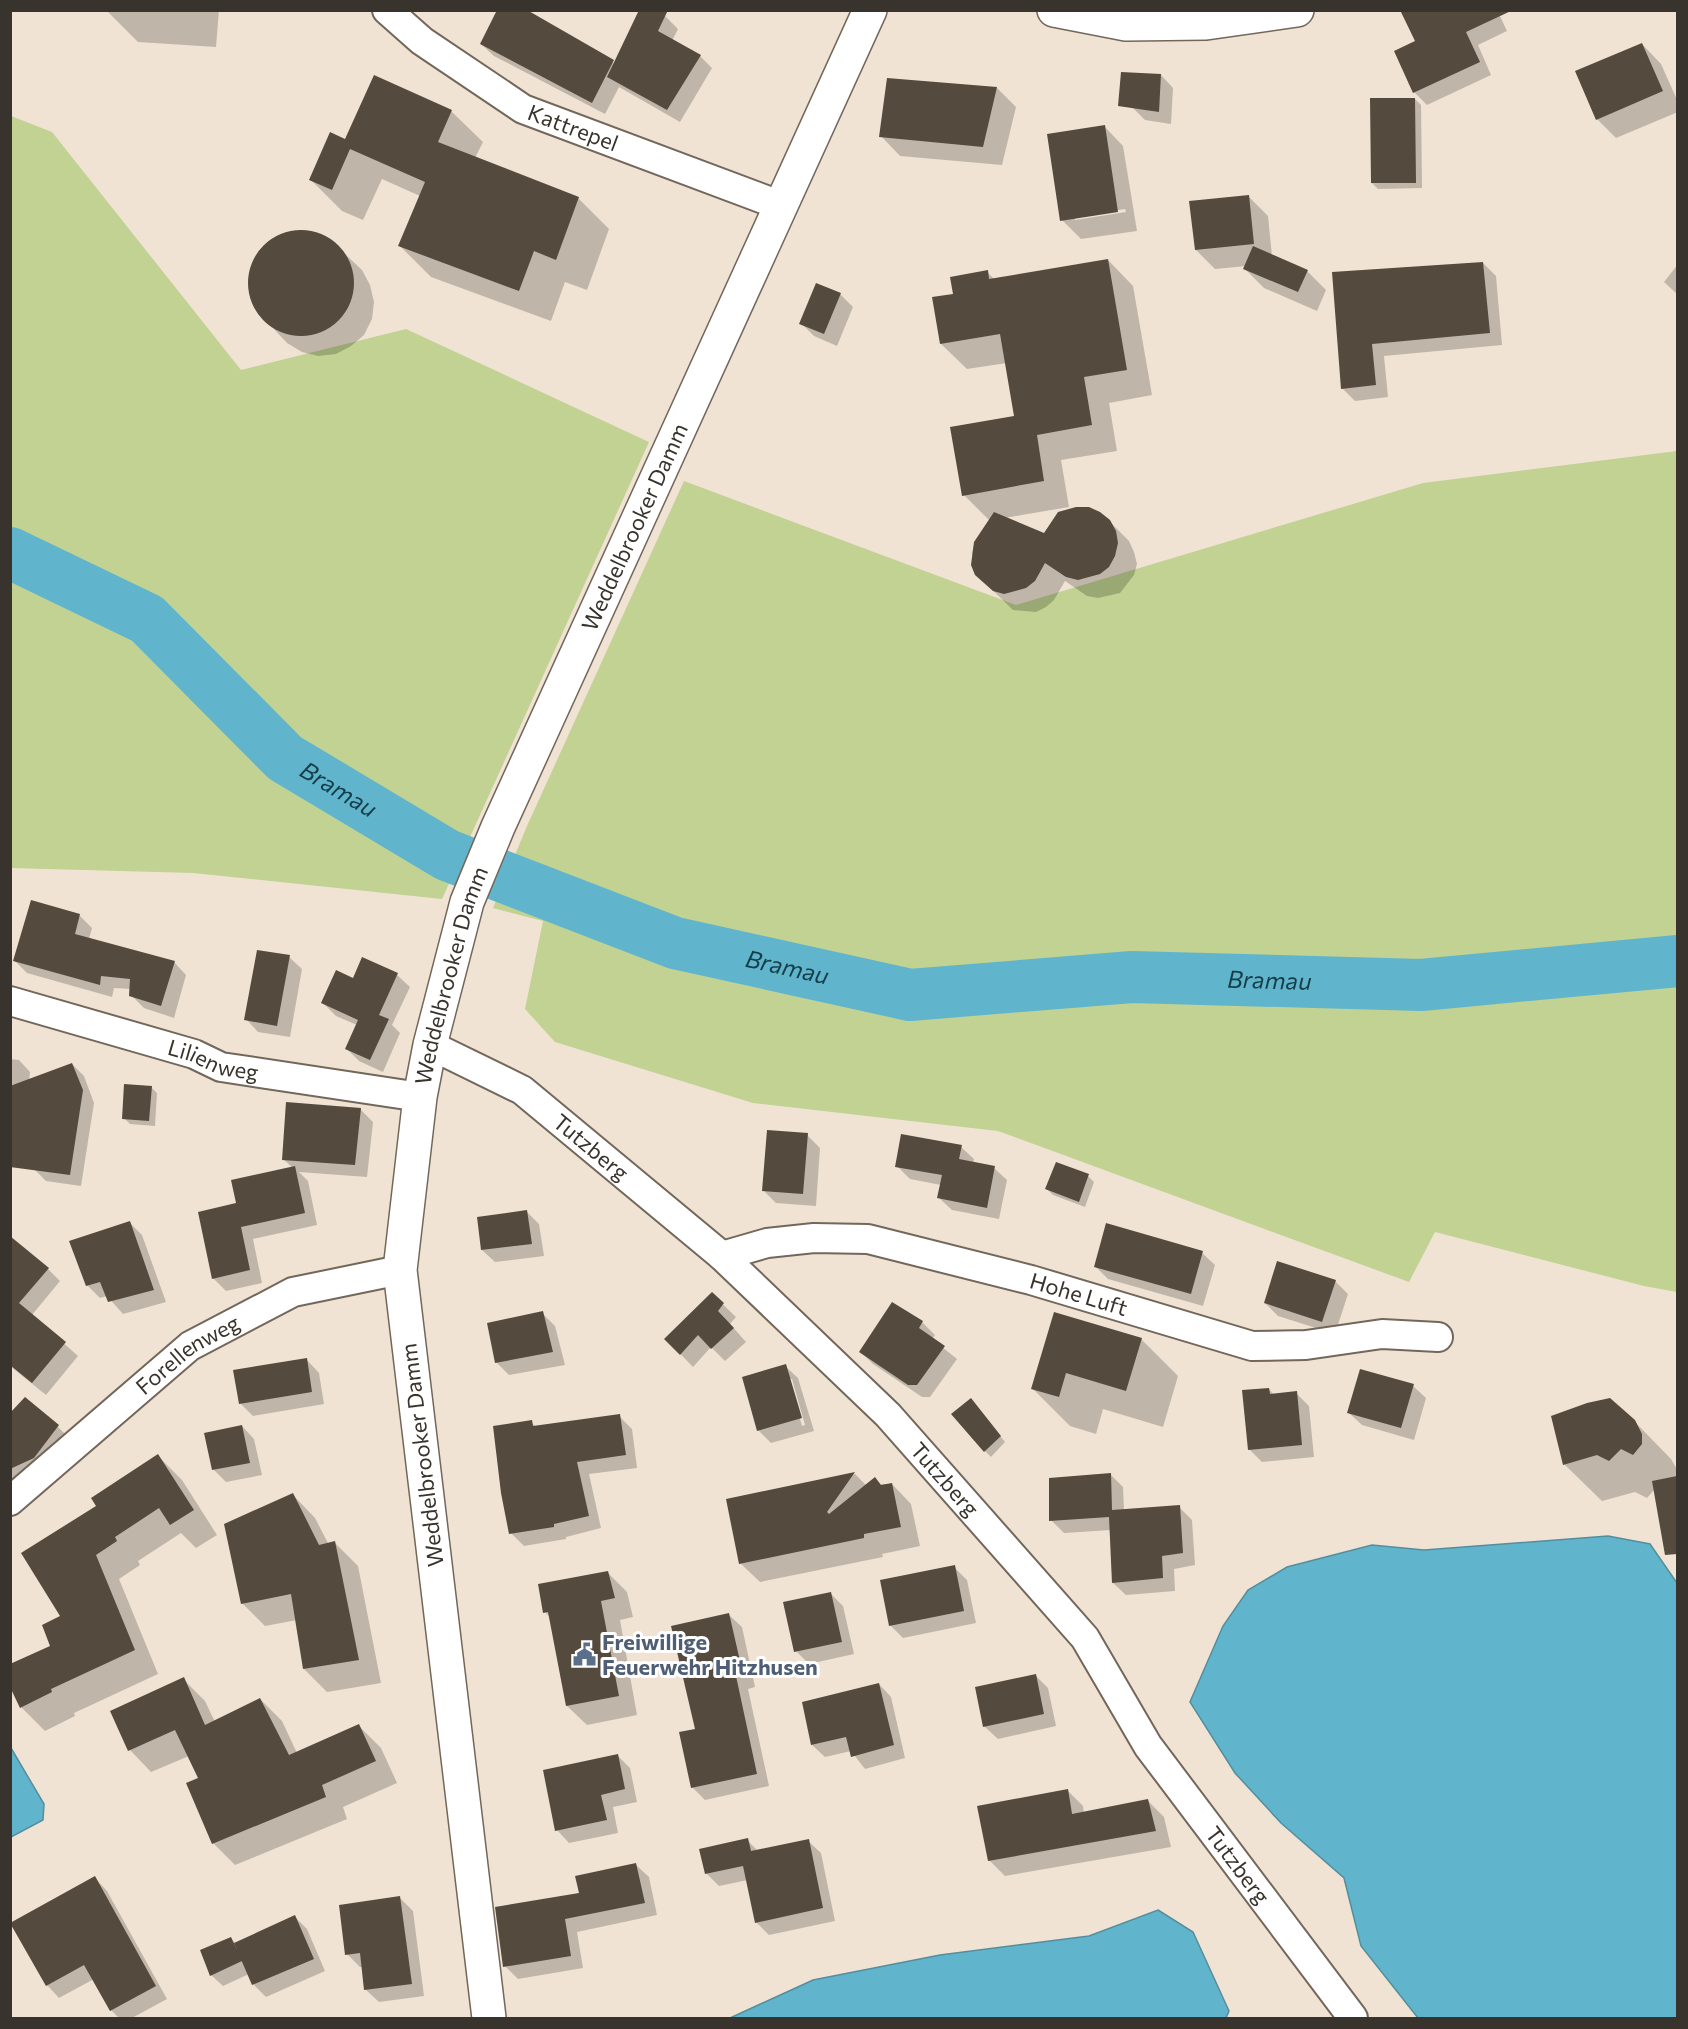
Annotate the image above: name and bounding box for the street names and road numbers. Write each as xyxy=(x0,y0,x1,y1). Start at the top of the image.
street label: Kattrepel xyxy=(524,98,622,157)
street label: Weddelbrooker Damm xyxy=(575,419,693,635)
street label: Weddelbrooker Damm xyxy=(409,862,493,1087)
street label: Lilienweg xyxy=(165,1033,260,1085)
street label: Tutzberg xyxy=(548,1108,635,1186)
street label: Hohe Luft xyxy=(1027,1266,1131,1321)
street label: Forellenweg xyxy=(130,1308,244,1400)
street label: Weddelbrooker Damm xyxy=(394,1342,449,1568)
street label: Tutzberg xyxy=(905,1436,985,1522)
street label: Tutzberg xyxy=(1200,1821,1276,1909)

